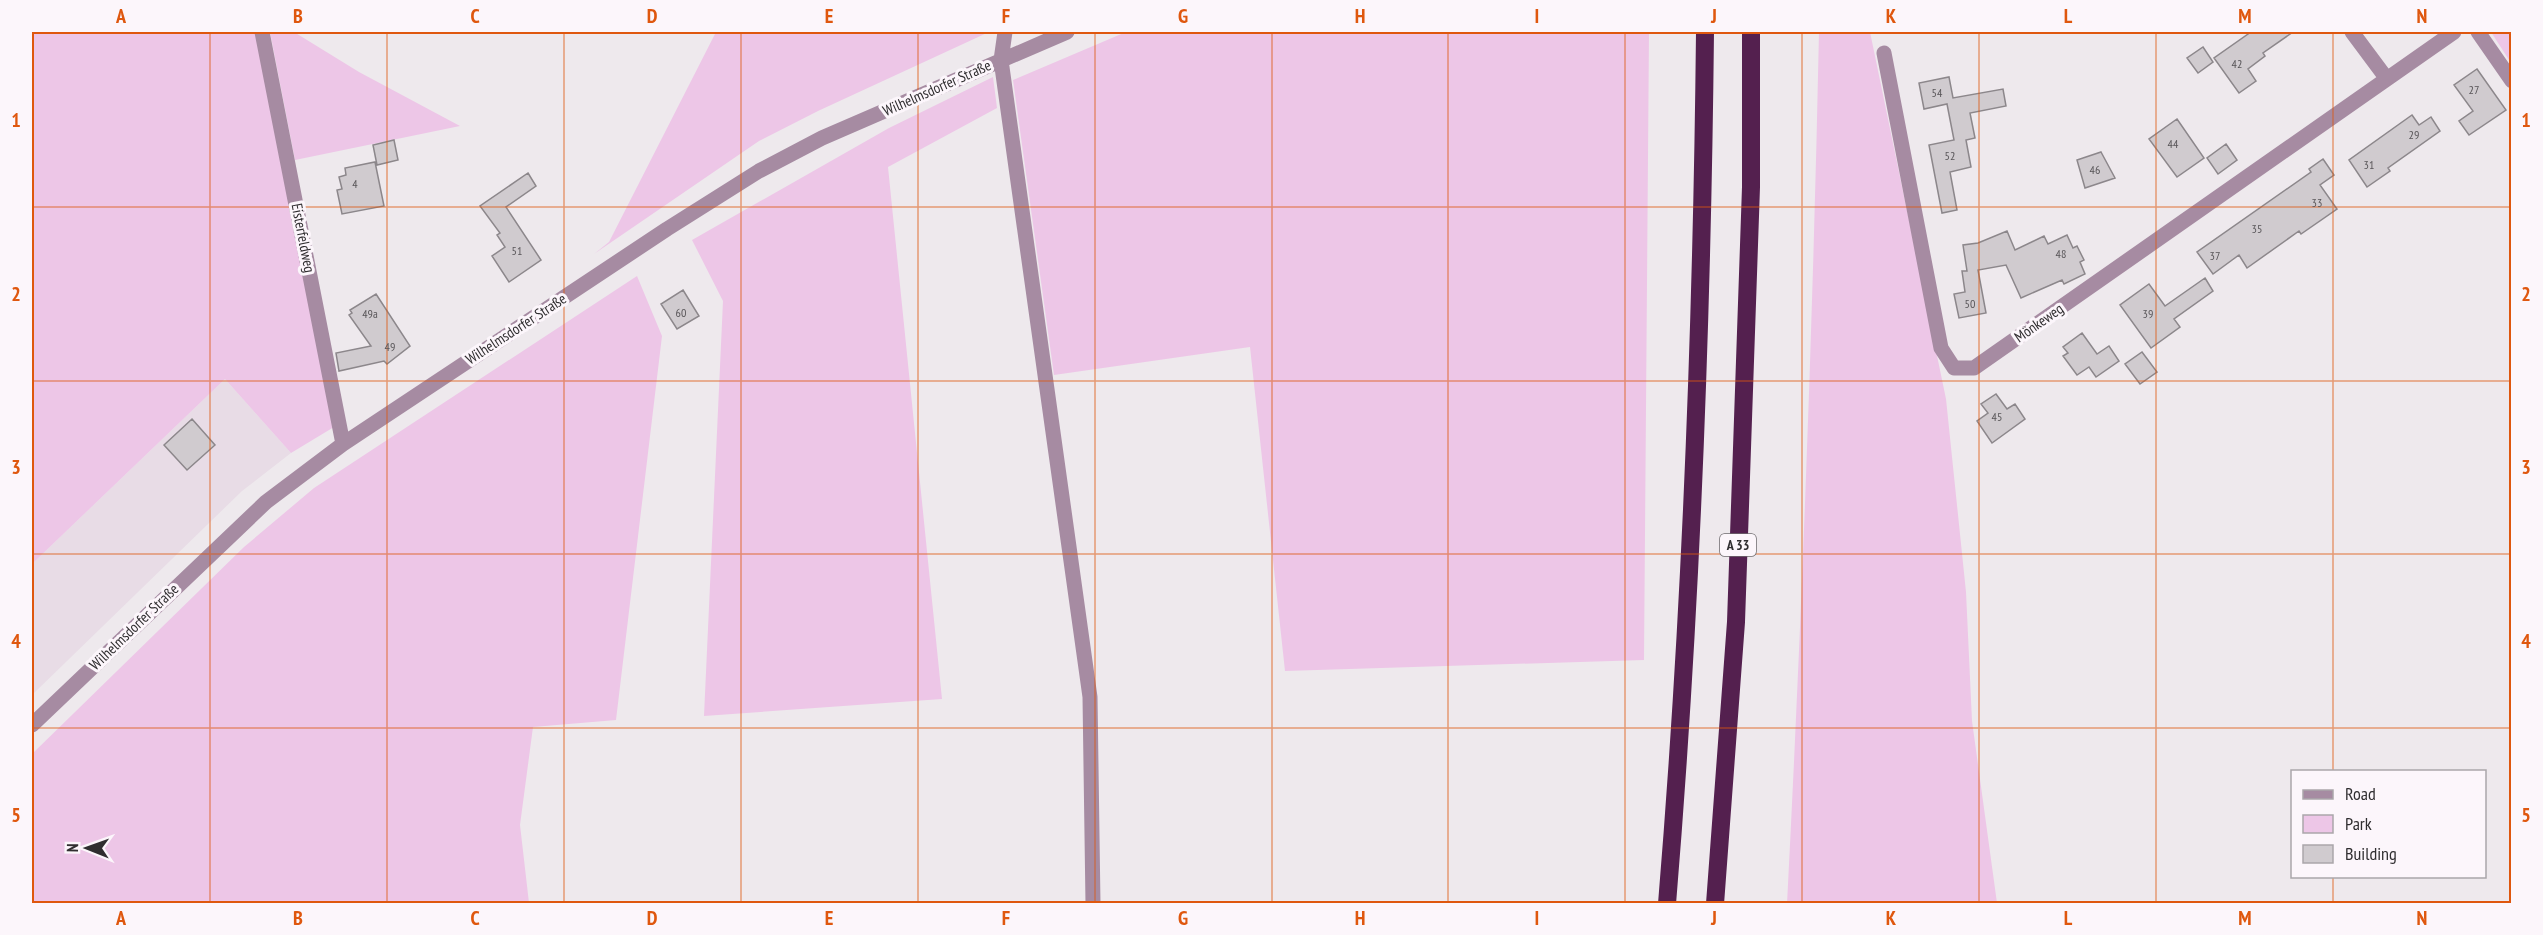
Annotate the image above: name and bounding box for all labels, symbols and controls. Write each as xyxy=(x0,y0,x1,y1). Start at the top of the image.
text: A xyxy=(115,3,127,29)
text: B xyxy=(293,3,303,29)
text: C xyxy=(470,3,480,29)
text: D xyxy=(647,3,658,29)
text: E xyxy=(825,3,833,29)
text: F xyxy=(1002,3,1010,29)
text: G xyxy=(1178,3,1188,29)
text: H xyxy=(1355,3,1365,29)
text: I xyxy=(1535,3,1539,29)
text: J xyxy=(1710,3,1717,29)
text: K xyxy=(1886,3,1897,29)
text: L xyxy=(2064,3,2073,29)
text: M xyxy=(2238,3,2252,29)
text: N xyxy=(2417,3,2427,29)
street label: Wilhelmsdorfer Straße xyxy=(880,55,994,120)
house number: 42 xyxy=(2232,56,2242,71)
house number: 27 xyxy=(2469,82,2479,97)
house number: 54 xyxy=(1932,85,1943,100)
text: 1 xyxy=(11,107,21,133)
text: 1 xyxy=(2521,107,2531,133)
house number: 29 xyxy=(2409,127,2419,142)
house number: 44 xyxy=(2168,136,2179,151)
house number: 52 xyxy=(1945,148,1955,163)
house number: 31 xyxy=(2364,157,2374,172)
house number: 46 xyxy=(2090,162,2100,177)
house number: 4 xyxy=(352,176,358,191)
house number: 33 xyxy=(2312,195,2322,210)
street label: Eisterfeldweg xyxy=(287,202,320,274)
house number: 35 xyxy=(2252,221,2262,236)
house number: 51 xyxy=(512,243,522,258)
house number: 48 xyxy=(2056,246,2066,261)
house number: 37 xyxy=(2210,248,2220,263)
text: 2 xyxy=(11,281,21,307)
text: 2 xyxy=(2521,281,2531,307)
street label: Wilhelmsdorfer Straße xyxy=(462,289,570,368)
house number: 50 xyxy=(1965,296,1975,311)
street label: Mönkeweg xyxy=(2010,299,2067,346)
house number: 60 xyxy=(676,305,686,320)
house number: 49a xyxy=(362,306,378,321)
house number: 39 xyxy=(2143,306,2153,321)
house number: 49 xyxy=(385,339,395,354)
house number: 45 xyxy=(1992,409,2002,424)
text: 3 xyxy=(11,454,21,480)
text: 3 xyxy=(2521,454,2531,480)
road number: A 33 xyxy=(1720,534,1756,556)
street label: Wilhelmsdorfer Straße xyxy=(85,579,182,674)
text: 4 xyxy=(11,628,21,654)
text: 4 xyxy=(2521,628,2531,654)
legend xyxy=(2291,770,2486,878)
text: Road xyxy=(2345,782,2376,805)
text: 5 xyxy=(11,802,21,828)
text: 5 xyxy=(2521,802,2531,828)
text: Park xyxy=(2345,812,2372,835)
north arrow xyxy=(57,818,117,878)
text: Building xyxy=(2345,842,2397,865)
text: N xyxy=(62,843,82,852)
text: A xyxy=(115,905,127,931)
text: B xyxy=(293,905,303,931)
text: C xyxy=(470,905,480,931)
text: D xyxy=(647,905,658,931)
text: E xyxy=(825,905,833,931)
text: F xyxy=(1002,905,1010,931)
text: G xyxy=(1178,905,1188,931)
text: H xyxy=(1355,905,1365,931)
text: I xyxy=(1535,905,1539,931)
text: J xyxy=(1710,905,1717,931)
text: K xyxy=(1886,905,1897,931)
text: L xyxy=(2064,905,2073,931)
text: M xyxy=(2238,905,2252,931)
text: N xyxy=(2417,905,2427,931)

